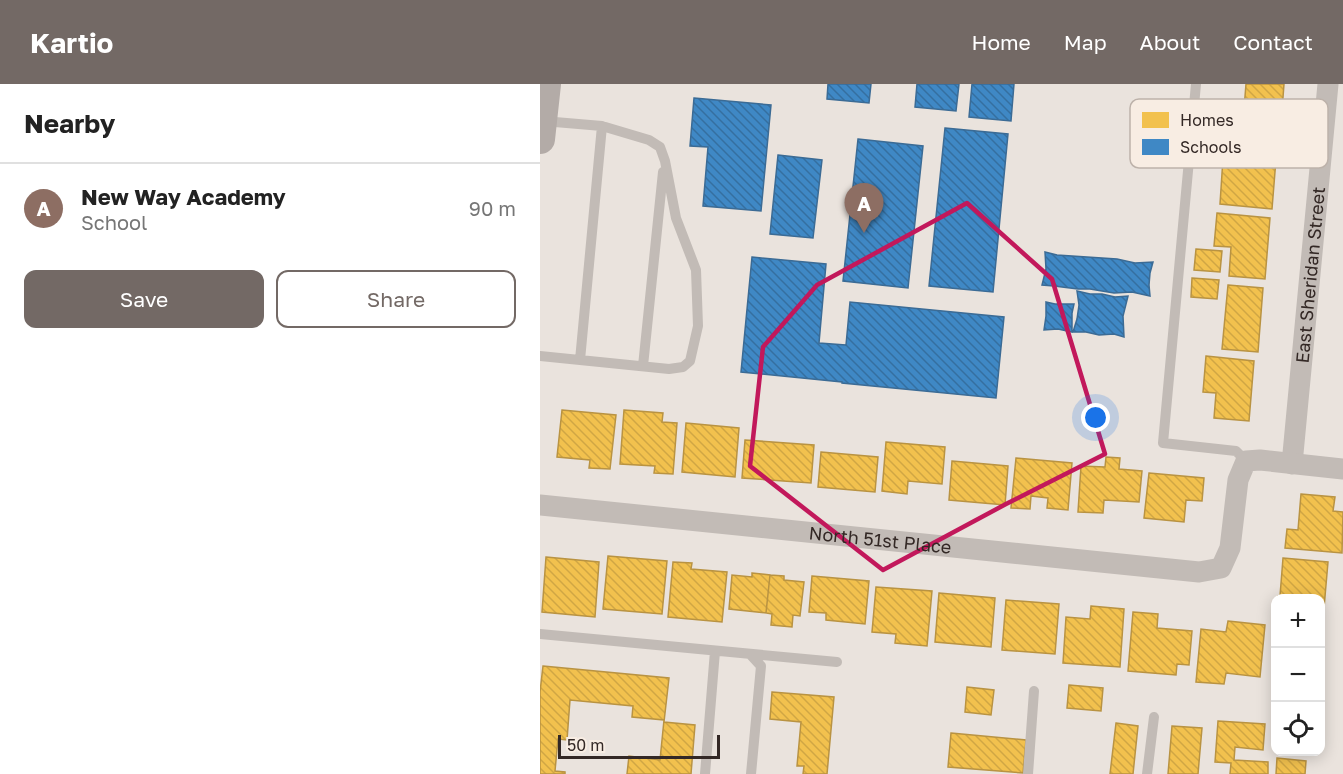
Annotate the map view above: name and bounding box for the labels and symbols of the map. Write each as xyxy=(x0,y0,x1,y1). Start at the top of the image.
legend xyxy=(1130,99,1328,168)
text: Homes xyxy=(1180,110,1234,130)
text: Schools xyxy=(1180,137,1242,157)
pin: A xyxy=(844,184,884,233)
street label: East Sheridan Street xyxy=(1291,186,1329,364)
your location xyxy=(1081,403,1110,432)
street label: North 51st Place xyxy=(808,521,953,558)
scale bar xyxy=(558,732,720,760)

